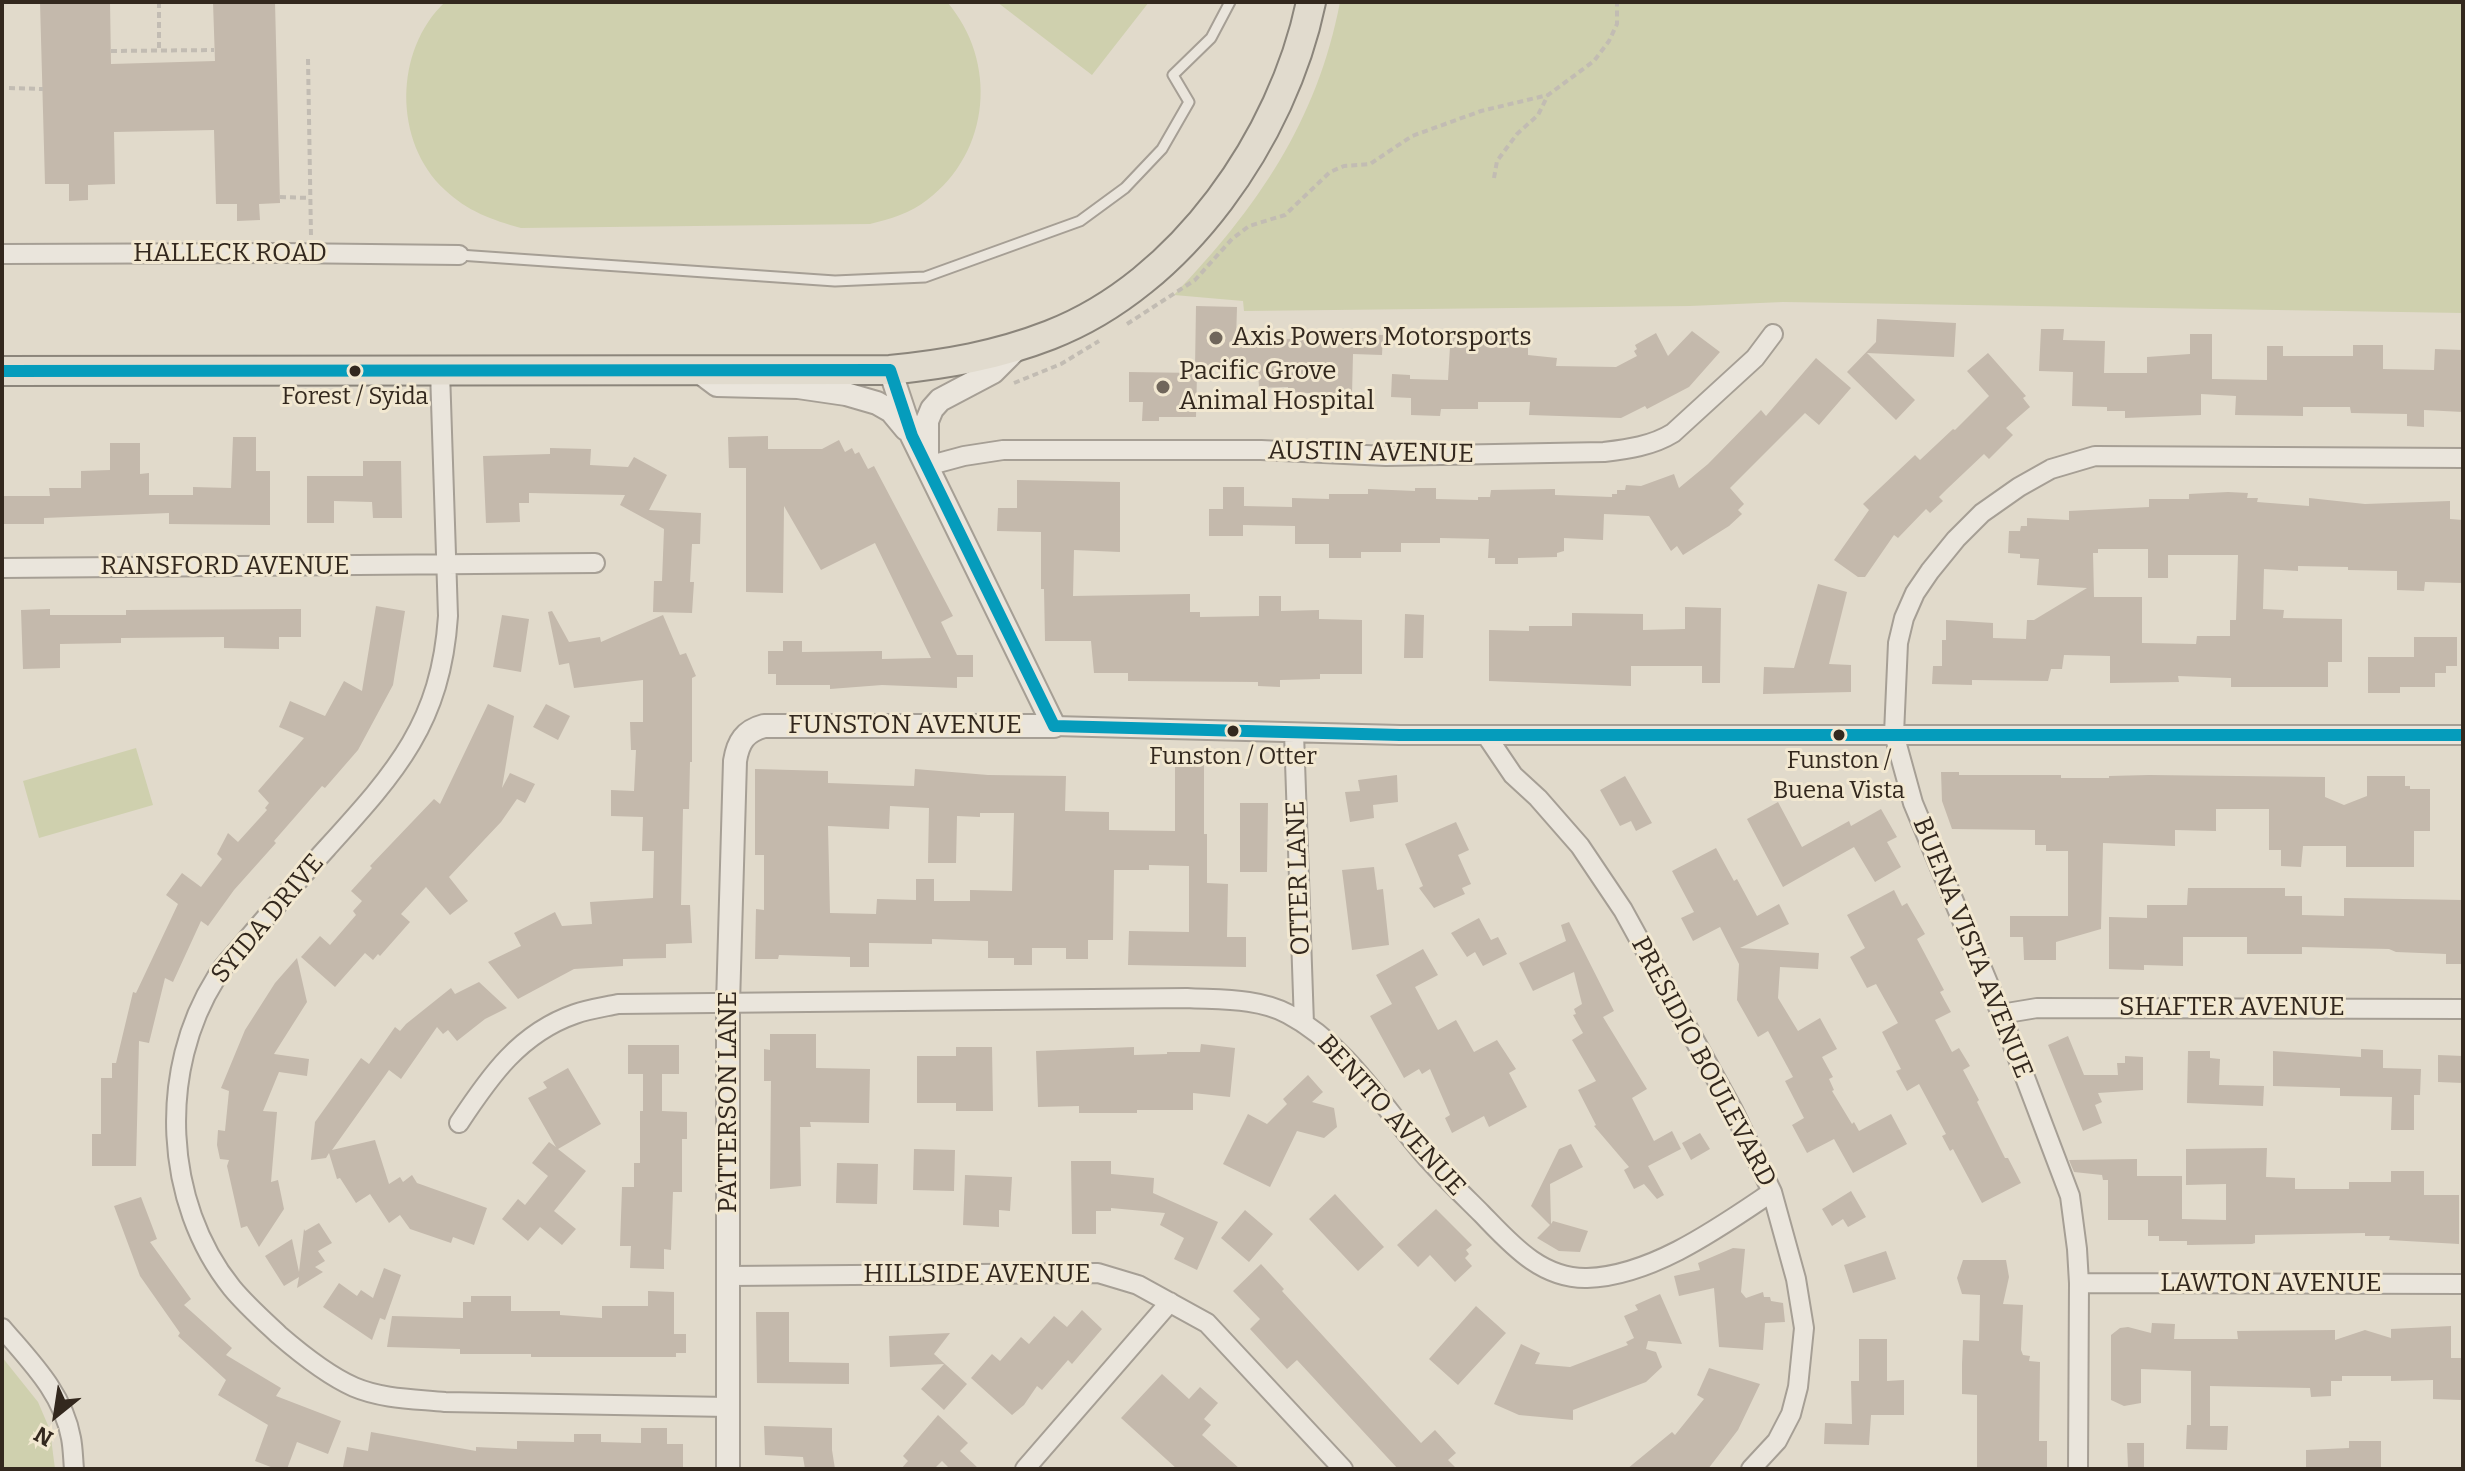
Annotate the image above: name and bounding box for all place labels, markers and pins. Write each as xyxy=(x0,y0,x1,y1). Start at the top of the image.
place label: Axis Powers Motorsports xyxy=(1232,322,1532,354)
marker: Axis Powers Motorsports xyxy=(1207,329,1225,347)
place label: Pacific Grove Animal Hospital xyxy=(1179,356,1375,418)
marker: Forest / Syida xyxy=(347,363,363,379)
marker: Pacific Grove Animal Hospital xyxy=(1154,378,1172,396)
place label: Forest / Syida xyxy=(282,383,428,411)
marker: Funston / Otter xyxy=(1225,723,1241,739)
marker: Funston / Buena Vista xyxy=(1831,727,1847,743)
place label: Funston / Otter xyxy=(1149,743,1317,771)
place label: Funston / Buena Vista xyxy=(1773,747,1905,803)

